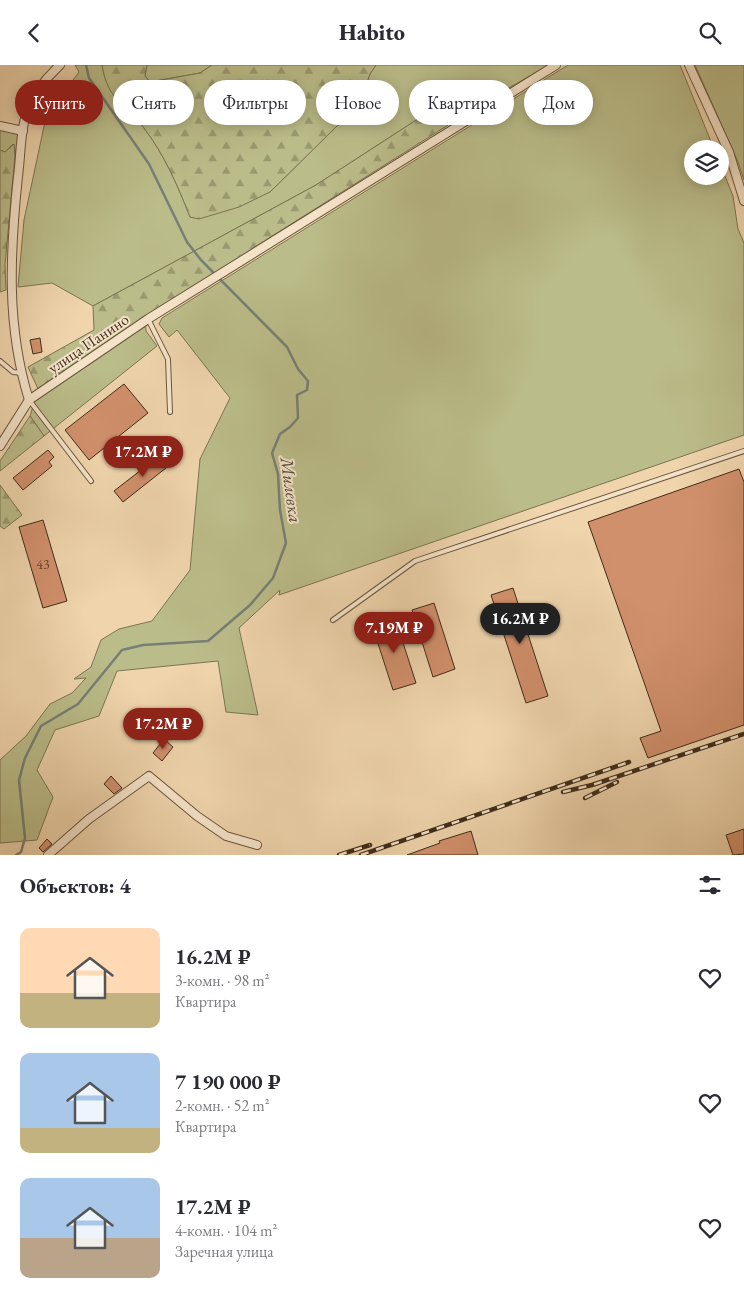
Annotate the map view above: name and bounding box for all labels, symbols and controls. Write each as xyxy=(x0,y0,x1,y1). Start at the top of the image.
text: Habito xyxy=(339,18,405,47)
icon: back xyxy=(20,19,48,47)
icon: search xyxy=(696,19,724,47)
chip: Купить xyxy=(15,80,103,125)
chip: Снять xyxy=(113,80,194,125)
chip: Фильтры xyxy=(204,80,306,125)
chip: Новое xyxy=(316,80,399,125)
chip: Квартира xyxy=(409,80,514,125)
chip: Дом xyxy=(524,80,593,125)
map controls xyxy=(684,140,729,185)
button: layers xyxy=(684,140,729,185)
street label: улица Панино xyxy=(44,309,133,378)
pin: 17.2M ₽ xyxy=(97,435,189,478)
text: 17.2M ₽ xyxy=(114,441,172,462)
water label: Милевка xyxy=(275,455,307,524)
house number: 43 xyxy=(36,555,50,573)
pin: 16.2M ₽ xyxy=(474,603,566,645)
text: 16.2M ₽ xyxy=(491,608,549,629)
pin: 7.19M ₽ xyxy=(348,611,440,654)
text: 7.19M ₽ xyxy=(365,617,423,638)
pin: 17.2M ₽ xyxy=(117,707,209,750)
text: 17.2M ₽ xyxy=(134,713,192,734)
icon: filters xyxy=(696,871,724,899)
text: Объектов: 4 xyxy=(20,872,131,899)
text: 16.2M ₽ xyxy=(175,943,251,970)
icon: home xyxy=(60,948,120,1008)
icon: heart xyxy=(696,964,724,992)
text: 3-комн. · 98 m² xyxy=(175,970,270,991)
text: Квартира xyxy=(175,991,236,1012)
text: 7 190 000 ₽ xyxy=(175,1068,281,1095)
icon: home xyxy=(60,1073,120,1133)
icon: heart xyxy=(696,1089,724,1117)
text: 2-комн. · 52 m² xyxy=(175,1095,270,1116)
text: Квартира xyxy=(175,1116,236,1137)
text: 17.2M ₽ xyxy=(175,1193,251,1220)
icon: home xyxy=(60,1198,120,1258)
icon: heart xyxy=(696,1214,724,1242)
text: 4-комн. · 104 m² xyxy=(175,1220,277,1241)
text: Заречная улица xyxy=(175,1241,274,1262)

